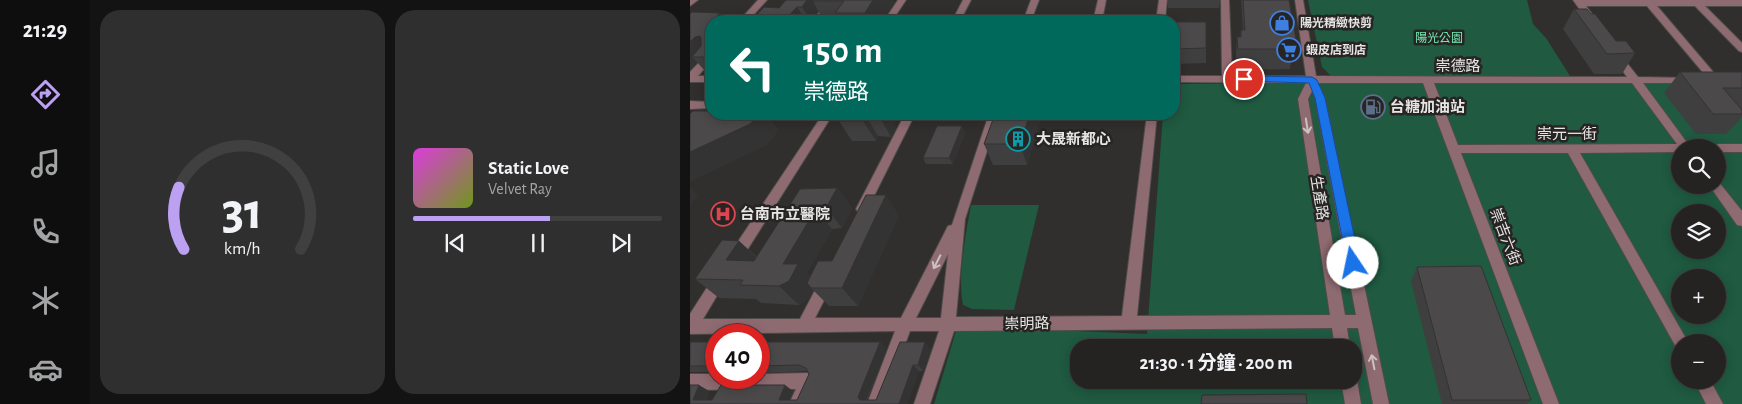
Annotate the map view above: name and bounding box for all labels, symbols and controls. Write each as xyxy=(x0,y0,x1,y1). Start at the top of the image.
shop icon: 陽光精緻快剪 xyxy=(1269,10,1295,36)
place label: 陽光精緻快剪 xyxy=(1300,16,1372,29)
text: 21:29 xyxy=(23,19,67,41)
park label: 陽光公園 xyxy=(1415,31,1463,44)
text: 150 m xyxy=(803,34,883,69)
icon: left xyxy=(720,35,785,100)
supermarket icon: 蝦皮店到店 xyxy=(1276,37,1302,63)
place label: 蝦皮店到店 xyxy=(1306,43,1366,56)
street label: 崇德路 xyxy=(1435,57,1481,74)
pin xyxy=(1223,58,1265,100)
icon: arrive xyxy=(1230,65,1258,93)
icon: directions xyxy=(28,77,63,112)
text: 崇德路 xyxy=(803,81,869,103)
fuel station icon: 台糖加油站 xyxy=(1360,94,1386,120)
place label: 台糖加油站 xyxy=(1390,98,1465,115)
one-way arrow xyxy=(1303,117,1313,133)
building icon: 大晟新都心 xyxy=(1005,126,1031,152)
street label: 崇元一街 xyxy=(1537,126,1597,142)
place label: 大晟新都心 xyxy=(1036,131,1111,147)
map controls xyxy=(1671,139,1726,389)
button: search xyxy=(1671,139,1726,194)
icon: music xyxy=(28,146,63,181)
text: Static Love xyxy=(488,159,569,178)
street label: 生產路 xyxy=(1308,174,1331,221)
text: Velvet Ray xyxy=(488,181,552,197)
text: 31 xyxy=(222,186,263,238)
hospital icon: 台南市立醫院 xyxy=(710,201,736,227)
button: layers xyxy=(1671,204,1726,259)
place label: 台南市立醫院 xyxy=(740,205,830,222)
street label: 崇吉六街 xyxy=(1487,206,1524,268)
icon: phone xyxy=(28,214,63,249)
icon: previous xyxy=(441,229,469,257)
icon: pause xyxy=(524,229,552,257)
icon: next xyxy=(607,229,635,257)
position arrow xyxy=(1326,236,1378,288)
text: km/h xyxy=(224,240,261,258)
one-way arrow xyxy=(932,254,941,269)
button: + xyxy=(1671,269,1726,324)
icon: climate xyxy=(28,283,63,318)
street label: 崇明路 xyxy=(1004,315,1050,332)
speed limit sign: 40 xyxy=(705,324,770,389)
button: − xyxy=(1671,334,1726,389)
icon: car xyxy=(28,352,63,387)
text: 21:30 · 1 分鐘 · 200 m xyxy=(1139,354,1293,373)
one-way arrow xyxy=(1367,355,1377,371)

